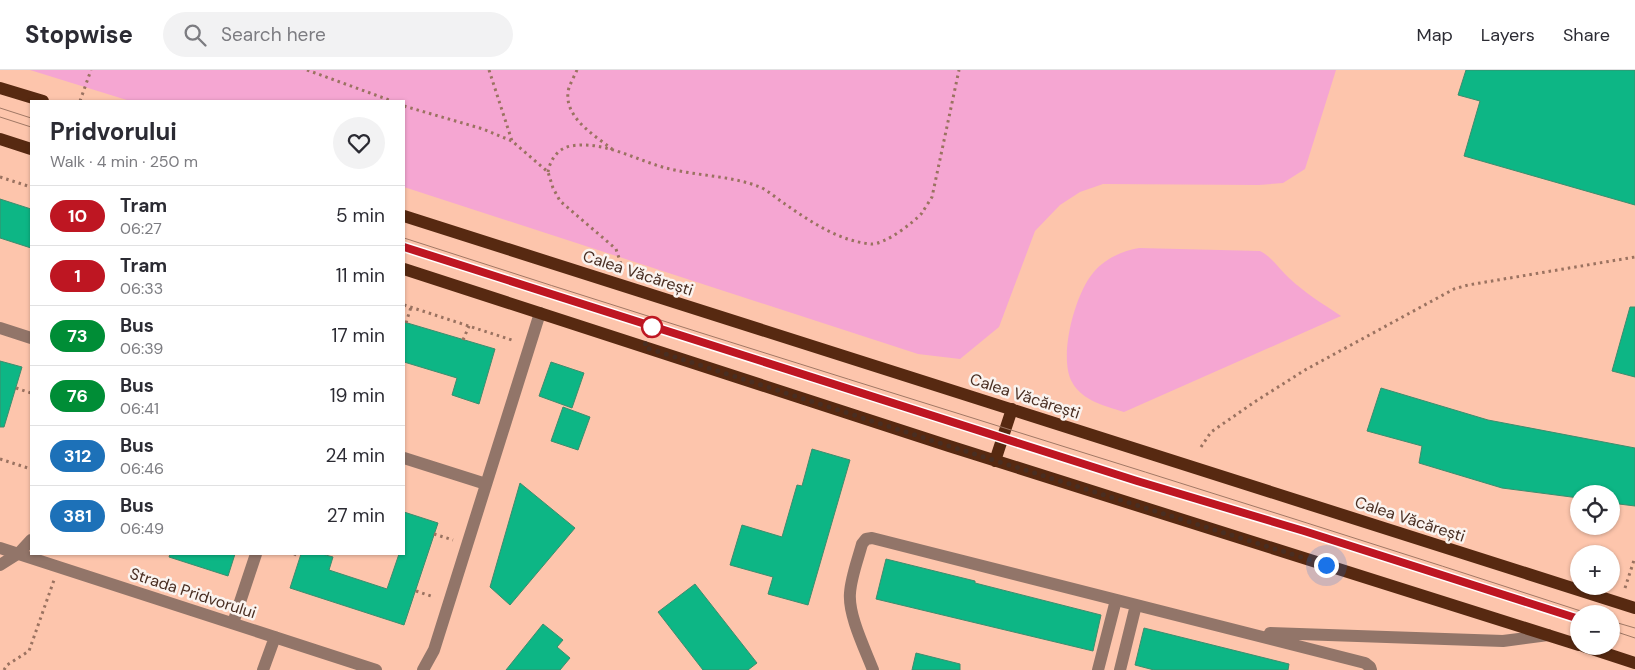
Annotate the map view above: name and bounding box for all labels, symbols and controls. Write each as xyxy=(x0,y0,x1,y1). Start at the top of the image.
search box xyxy=(163,12,513,57)
text: Stopwise xyxy=(25,19,133,50)
icon: search xyxy=(181,21,209,49)
text: Search here xyxy=(221,22,326,47)
text: Map xyxy=(1417,23,1453,47)
text: Layers xyxy=(1481,23,1535,47)
text: Share xyxy=(1563,23,1610,47)
text: Pridvorului xyxy=(50,116,177,147)
button: heart xyxy=(333,117,385,169)
text: Walk · 4 min · 250 m xyxy=(50,151,198,172)
text: Tram xyxy=(120,193,167,218)
text: 5 min xyxy=(336,203,385,228)
text: 10 xyxy=(68,204,87,228)
text: 06:27 xyxy=(120,218,162,239)
street label: Calea Văcărești xyxy=(580,245,696,301)
text: Tram xyxy=(120,253,167,278)
text: 11 min xyxy=(336,263,385,288)
text: 1 xyxy=(74,264,81,288)
text: 06:33 xyxy=(120,278,163,299)
text: Bus xyxy=(120,313,154,338)
unlabelled marker xyxy=(641,316,663,338)
text: 17 min xyxy=(331,323,385,348)
text: 73 xyxy=(67,324,88,348)
text: 06:39 xyxy=(120,338,163,359)
street label: Calea Văcărești xyxy=(967,368,1083,424)
text: Bus xyxy=(120,373,154,398)
text: 19 min xyxy=(330,383,385,408)
text: 76 xyxy=(67,384,88,408)
text: 06:41 xyxy=(120,398,159,419)
text: Bus xyxy=(120,433,154,458)
text: 24 min xyxy=(325,443,385,468)
text: 312 xyxy=(64,444,91,468)
text: 06:46 xyxy=(120,458,164,479)
map controls xyxy=(1570,485,1620,655)
button: locate xyxy=(1570,485,1620,535)
street label: Calea Văcărești xyxy=(1352,491,1468,547)
text: Bus xyxy=(120,493,154,518)
text: 27 min xyxy=(327,503,385,528)
text: 381 xyxy=(63,504,92,528)
text: 06:49 xyxy=(120,518,164,539)
button: + xyxy=(1570,545,1620,595)
your location xyxy=(1314,553,1339,578)
street label: Strada Pridvorului xyxy=(127,563,259,623)
button: − xyxy=(1570,605,1620,655)

